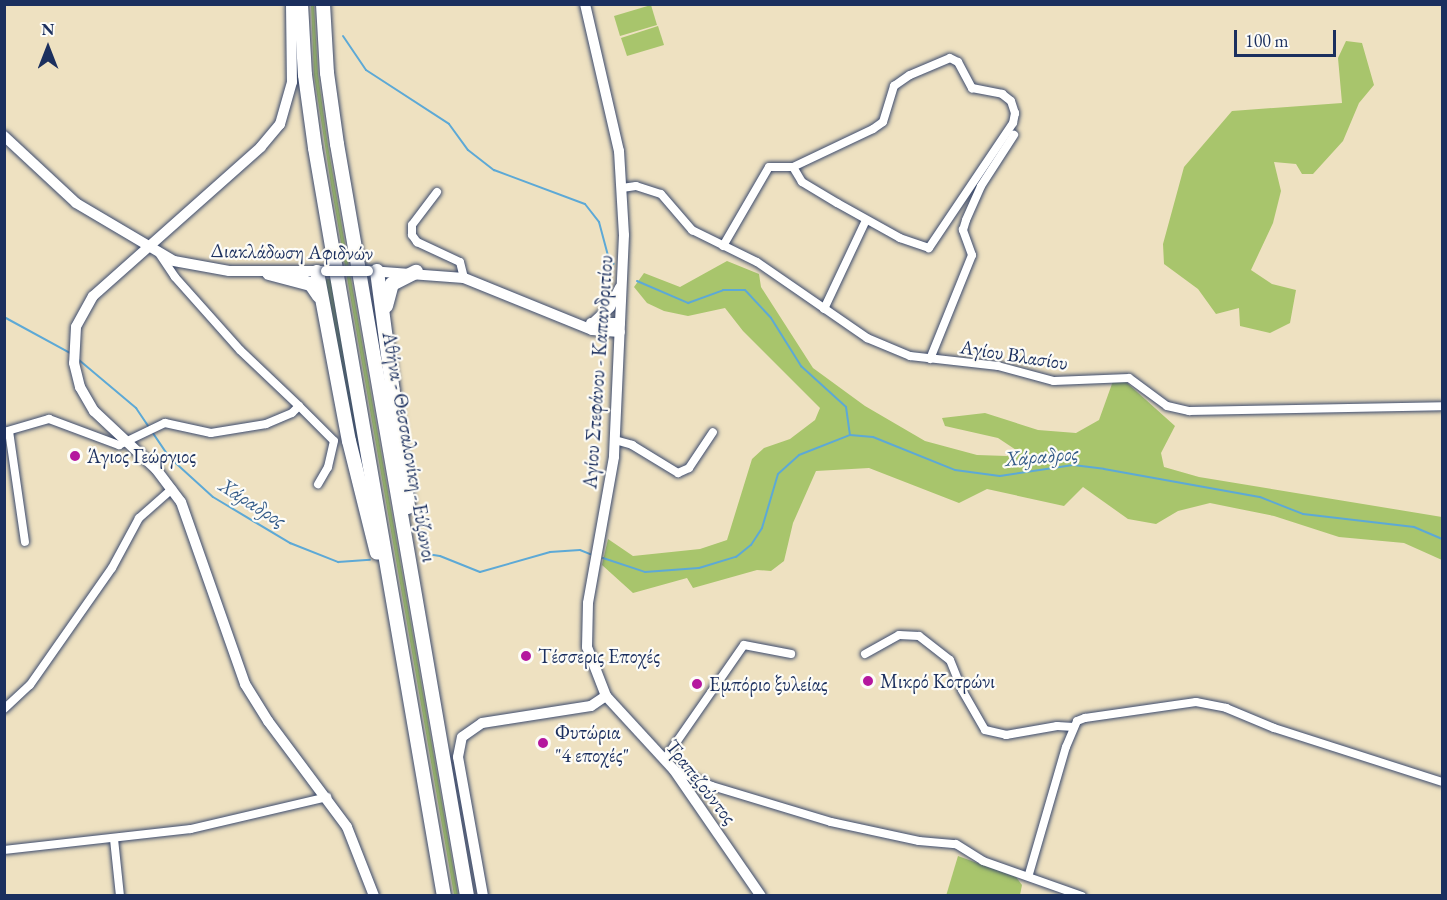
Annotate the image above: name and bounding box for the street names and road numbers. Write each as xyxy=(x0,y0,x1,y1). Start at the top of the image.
street label: Διακλάδωση Αφιδνών xyxy=(211,239,373,265)
street label: Αγίου Στεφάνου - Καπανδριτίου xyxy=(578,254,618,490)
street label: Αθήνα - Θεσσαλονίκη - Εύζωνοι xyxy=(377,330,441,564)
street label: Αγίου Βλασίου xyxy=(958,335,1070,375)
street label: Τραπεζούντος xyxy=(661,735,741,829)

